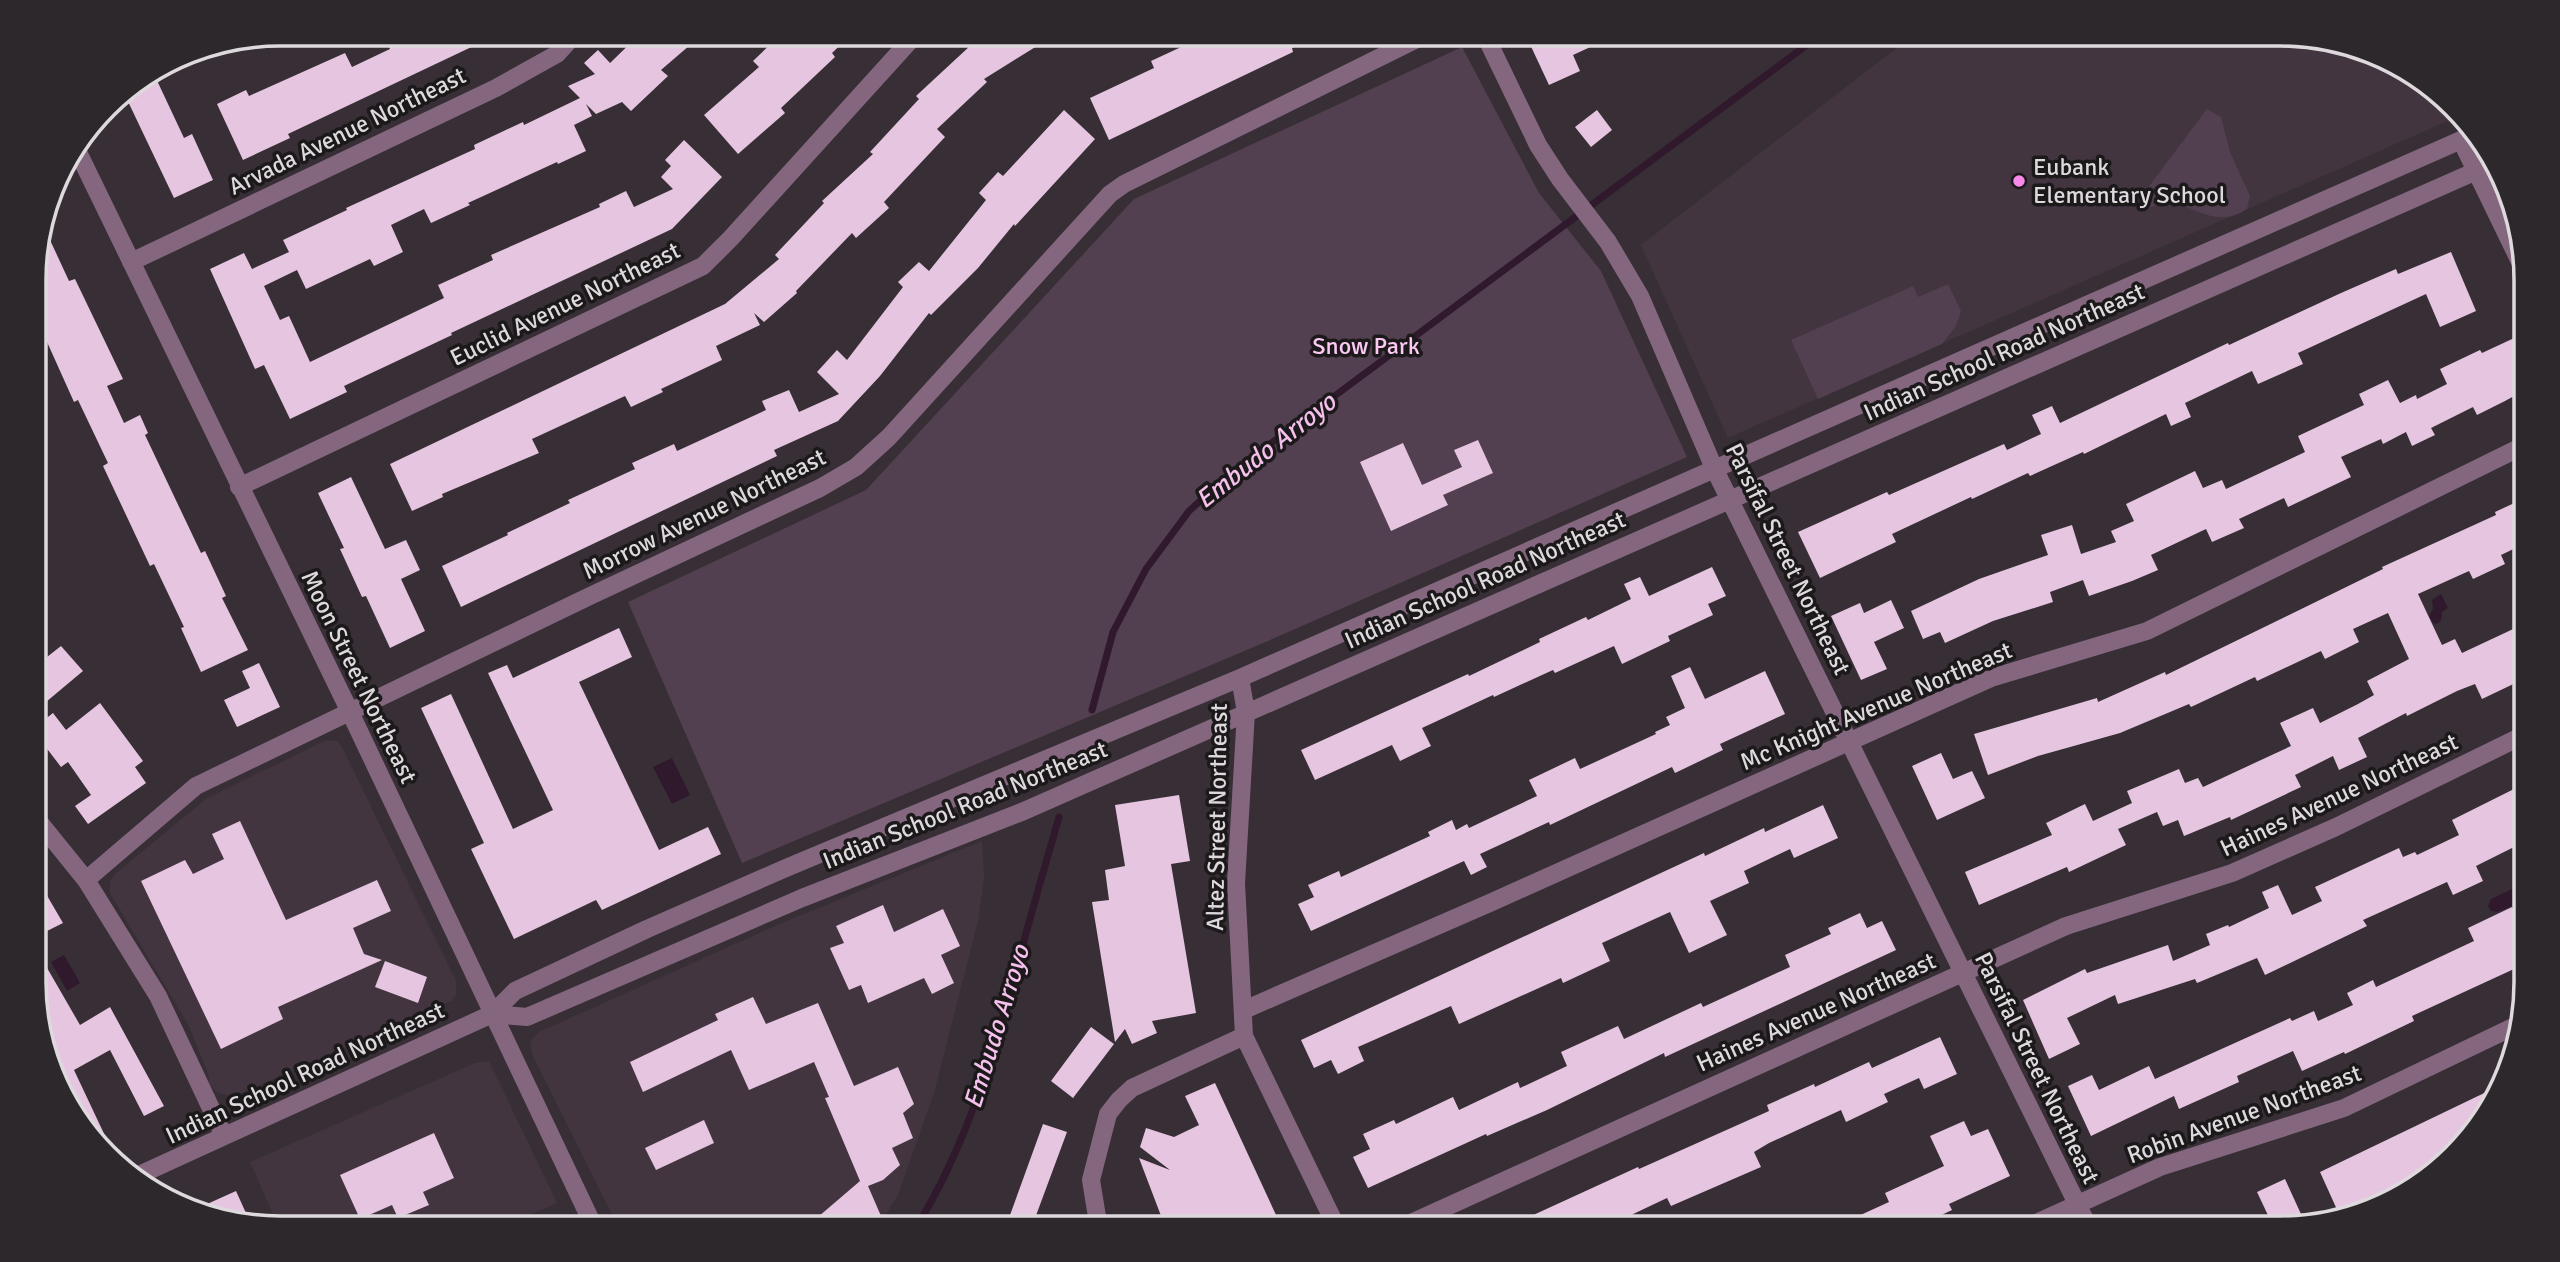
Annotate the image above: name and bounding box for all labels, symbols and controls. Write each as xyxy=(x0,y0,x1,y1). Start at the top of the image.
street label: Arvada Avenue Northeast xyxy=(223,60,471,202)
place label: Eubank Elementary School xyxy=(2033,152,2226,210)
marker: Eubank Elementary School xyxy=(2011,173,2027,189)
street label: Euclid Avenue Northeast xyxy=(445,235,685,373)
street label: Indian School Road Northeast xyxy=(1859,276,2149,428)
park label: Snow Park xyxy=(1312,331,1420,361)
water label: Embudo Arroyo xyxy=(1189,385,1344,516)
street label: Parsifal Street Northeast xyxy=(1719,438,1857,680)
street label: Morrow Avenue Northeast xyxy=(577,442,831,586)
street label: Indian School Road Northeast xyxy=(1340,504,1630,656)
street label: Moon Street Northeast xyxy=(294,566,424,788)
street label: Mc Knight Avenue Northeast xyxy=(1736,635,2016,777)
street label: Altez Street Northeast xyxy=(1200,703,1234,931)
street label: Haines Avenue Northeast xyxy=(2215,727,2463,863)
street label: Indian School Road Northeast xyxy=(818,734,1112,876)
water label: Embudo Arroyo xyxy=(957,940,1037,1113)
street label: Haines Avenue Northeast xyxy=(1692,946,1940,1078)
street label: Parsifal Street Northeast xyxy=(1968,947,2106,1189)
street label: Indian School Road Northeast xyxy=(161,995,449,1151)
street label: Robin Avenue Northeast xyxy=(2123,1058,2365,1170)

